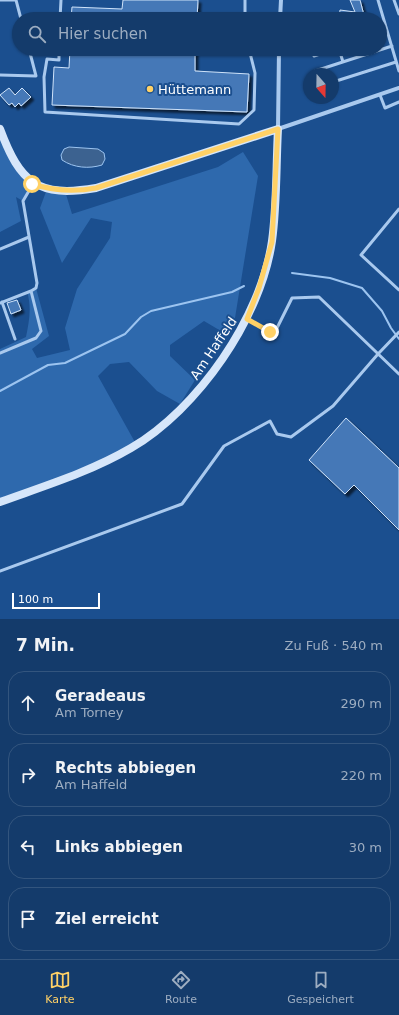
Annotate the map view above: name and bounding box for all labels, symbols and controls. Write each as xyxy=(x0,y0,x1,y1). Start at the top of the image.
search box xyxy=(12,12,387,56)
icon: search xyxy=(26,23,48,45)
text: Hier suchen xyxy=(58,25,147,43)
north arrow xyxy=(303,68,339,104)
place label: Hüttemann xyxy=(158,82,231,97)
marker: Hüttemann xyxy=(145,84,155,94)
route start xyxy=(23,175,41,193)
street label: Am Haffeld xyxy=(187,314,240,382)
route end xyxy=(261,323,279,341)
scale bar xyxy=(12,591,100,610)
text: 100 m xyxy=(18,593,53,606)
text: 7 Min. xyxy=(16,635,75,655)
text: Zu Fuß · 540 m xyxy=(285,638,383,653)
text: Geradeaus xyxy=(55,687,146,705)
icon: ahead xyxy=(17,692,39,714)
text: 290 m xyxy=(340,696,382,711)
text: Am Torney xyxy=(55,705,123,720)
text: Rechts abbiegen xyxy=(55,759,196,777)
icon: right xyxy=(17,764,39,786)
text: 220 m xyxy=(340,768,382,783)
text: Am Haffeld xyxy=(55,777,127,792)
icon: left xyxy=(17,836,39,858)
text: Links abbiegen xyxy=(55,838,183,856)
text: 30 m xyxy=(349,840,382,855)
icon: arrive xyxy=(17,908,39,930)
text: Ziel erreicht xyxy=(55,910,159,928)
tab: Karte xyxy=(45,969,75,1006)
tab: Route xyxy=(165,969,197,1006)
tab: Gespeichert xyxy=(287,969,354,1006)

